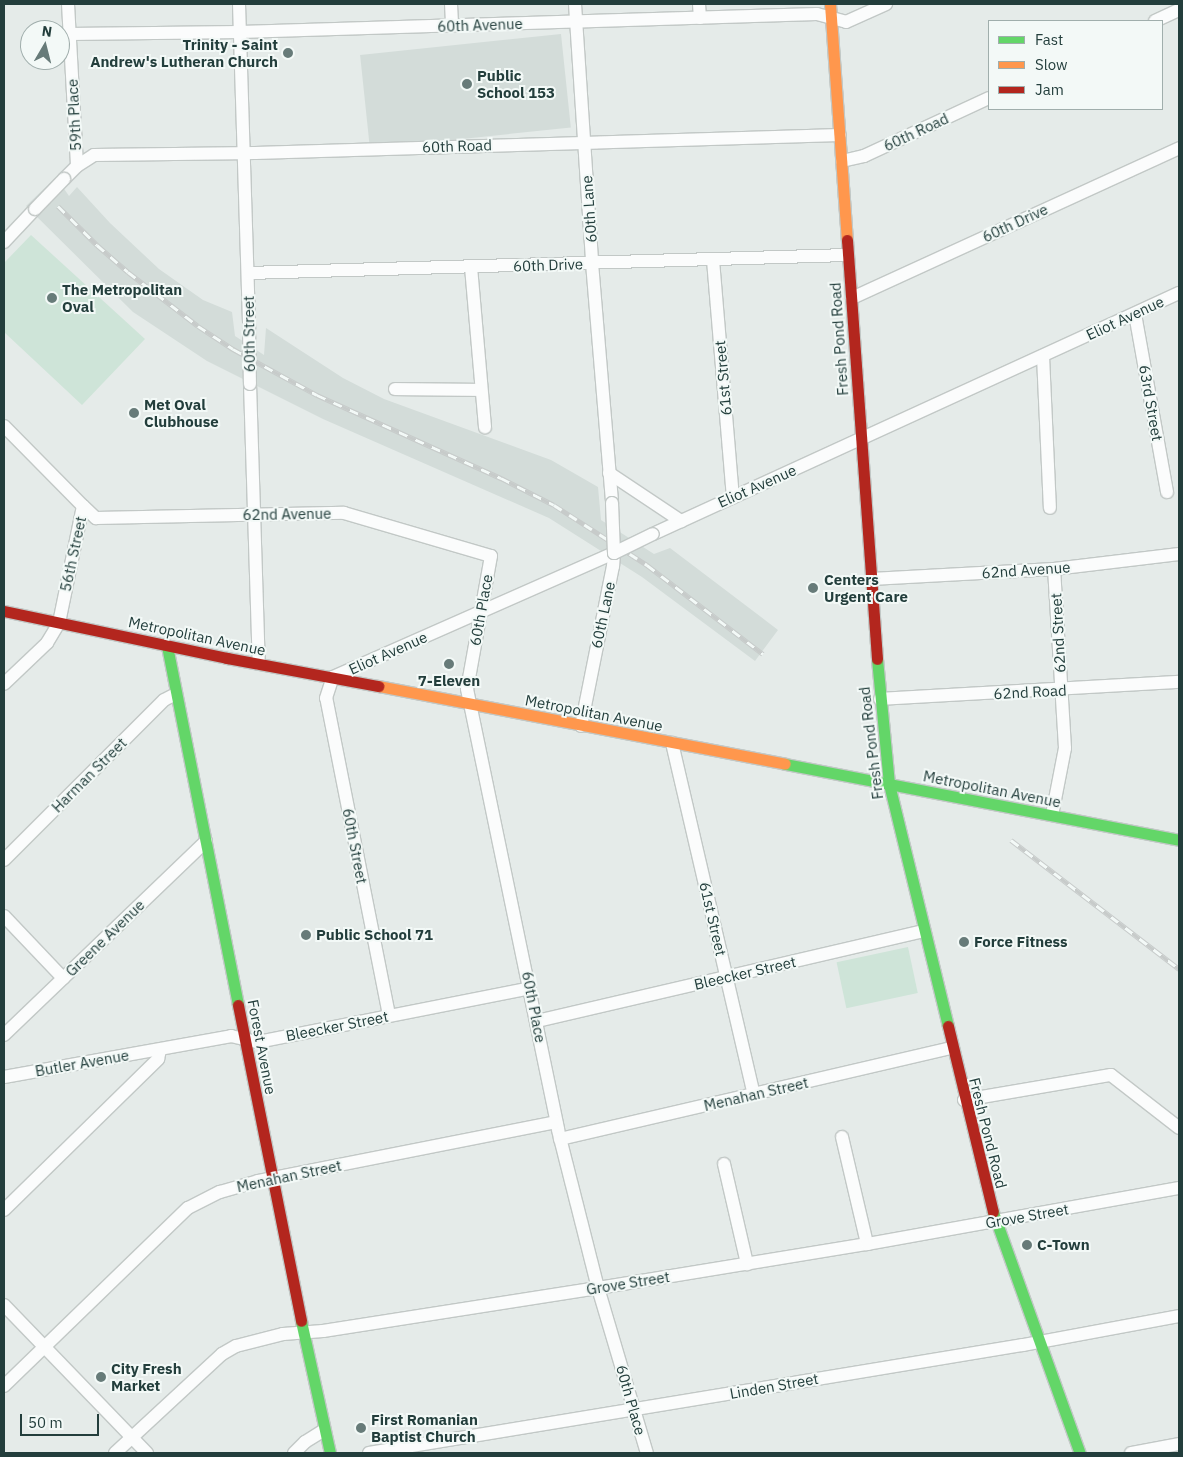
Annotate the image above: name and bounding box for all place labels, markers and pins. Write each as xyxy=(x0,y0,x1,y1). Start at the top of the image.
place label: Trinity - Saint Andrew's Lutheran Church xyxy=(90,35,278,70)
marker: Trinity - Saint Andrew's Lutheran Church xyxy=(282,47,294,59)
place label: Public School 153 xyxy=(477,66,555,101)
marker: Public School 153 xyxy=(461,78,473,90)
place label: The Metropolitan Oval xyxy=(62,280,182,315)
marker: The Metropolitan Oval xyxy=(46,292,58,304)
place label: Met Oval Clubhouse xyxy=(144,395,219,430)
marker: Met Oval Clubhouse xyxy=(128,407,140,419)
place label: Centers Urgent Care xyxy=(824,570,908,605)
marker: Centers Urgent Care xyxy=(806,581,820,595)
marker: 7-Eleven xyxy=(443,658,455,670)
place label: 7-Eleven xyxy=(418,672,480,690)
place label: Public School 71 xyxy=(316,926,433,944)
marker: Public School 71 xyxy=(300,929,312,941)
place label: Force Fitness xyxy=(974,933,1068,951)
marker: Force Fitness xyxy=(958,936,970,948)
place label: C-Town xyxy=(1037,1236,1090,1254)
marker: C-Town xyxy=(1021,1239,1033,1251)
place label: City Fresh Market xyxy=(111,1359,182,1394)
marker: City Fresh Market xyxy=(95,1371,107,1383)
place label: First Romanian Baptist Church xyxy=(371,1410,478,1445)
marker: First Romanian Baptist Church xyxy=(355,1422,367,1434)

